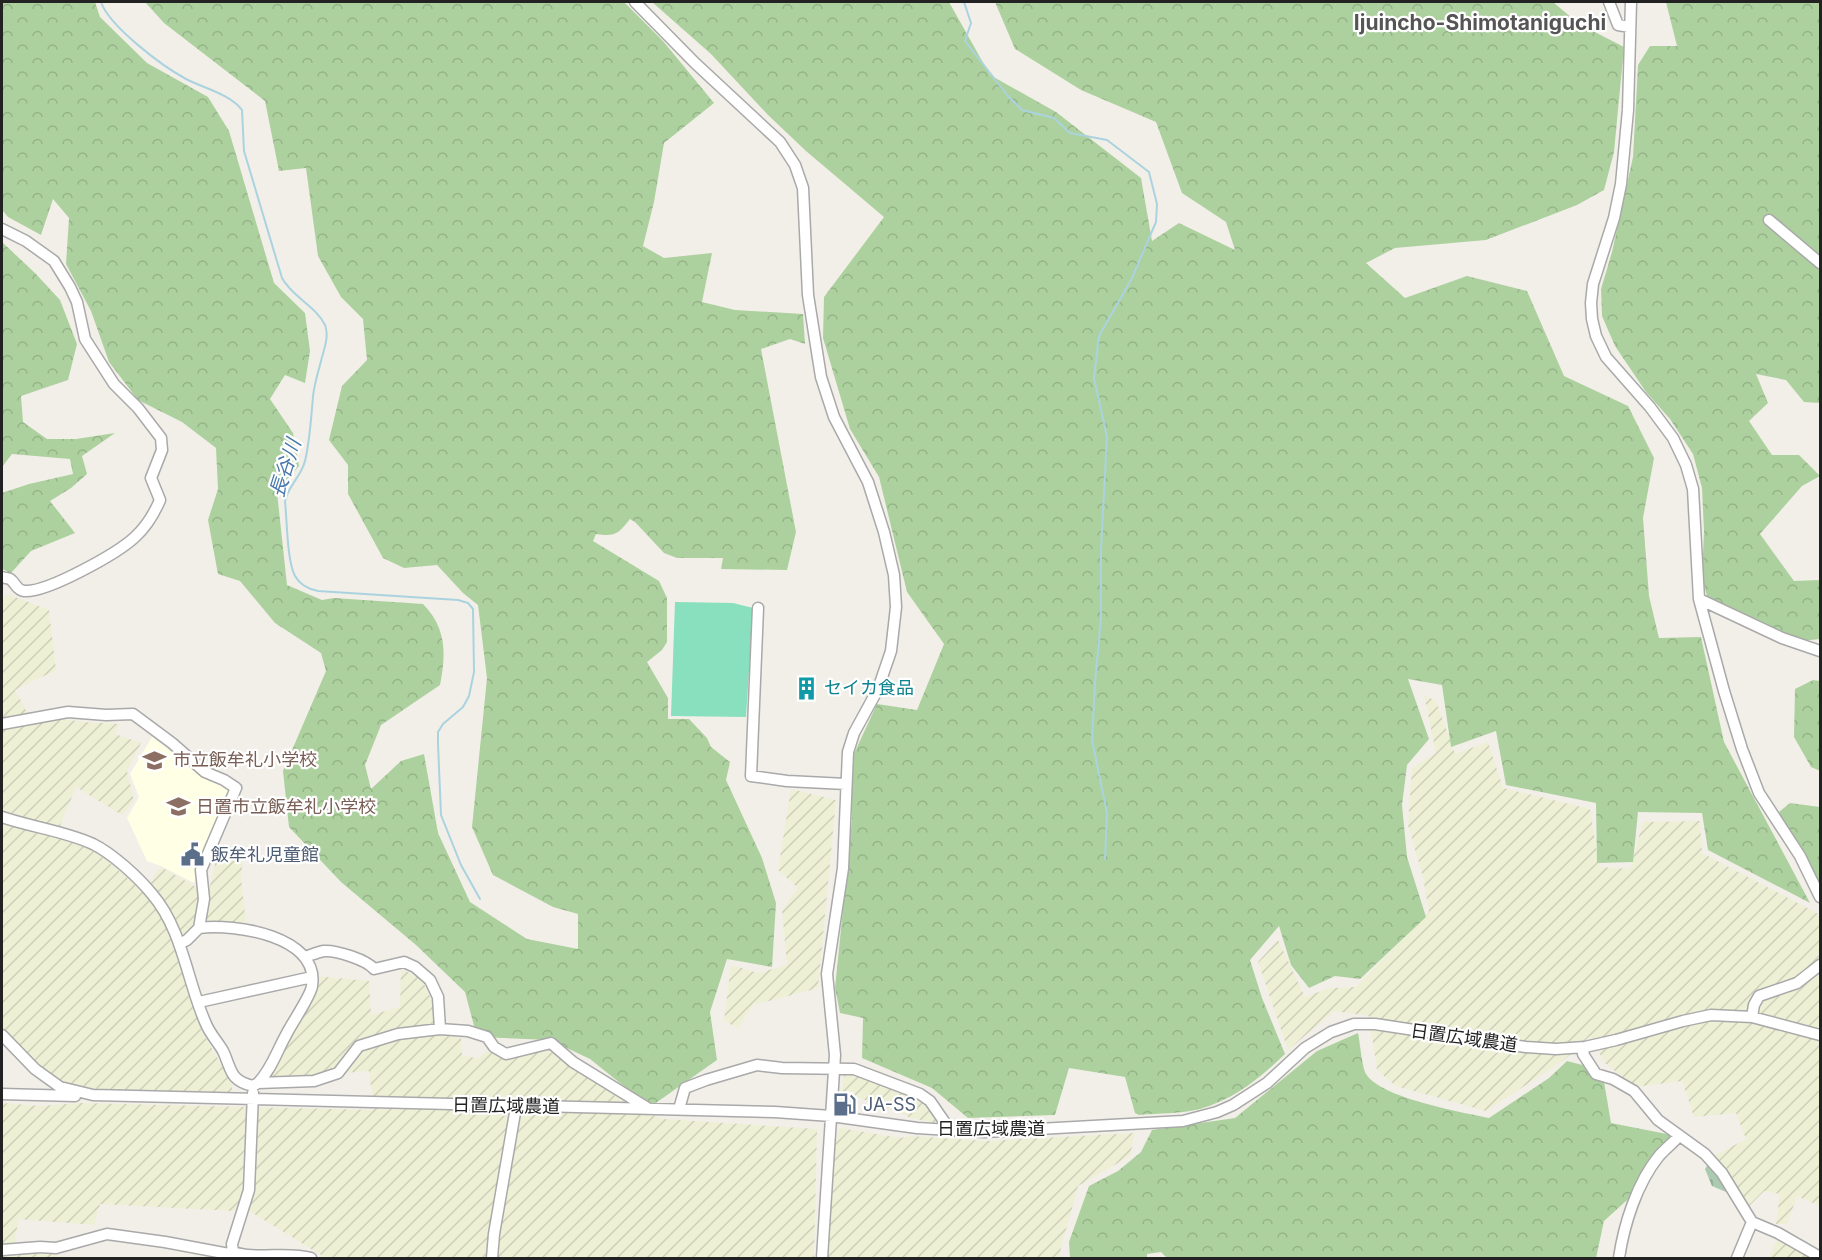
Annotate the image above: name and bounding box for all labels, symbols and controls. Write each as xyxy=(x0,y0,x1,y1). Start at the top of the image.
district label: Ijuincho-Shimotaniguchi xyxy=(1354,10,1606,35)
water label: 長谷川 xyxy=(264,434,306,500)
building icon: セイカ食品 xyxy=(793,675,819,701)
place label: セイカ食品 xyxy=(824,677,914,698)
school or university icon: 市立飯牟礼小学校 xyxy=(142,747,168,773)
place label: 市立飯牟礼小学校 xyxy=(173,749,317,770)
school or university icon: 日置市立飯牟礼小学校 xyxy=(165,794,191,820)
place label: 日置市立飯牟礼小学校 xyxy=(196,796,376,817)
public building icon: 飯牟礼児童館 xyxy=(180,842,206,868)
place label: 飯牟礼児童館 xyxy=(211,844,319,865)
street label: 日置広域農道 xyxy=(1409,1020,1519,1055)
fuel station icon: JA-SS xyxy=(832,1092,858,1118)
street label: 日置広域農道 xyxy=(452,1094,560,1117)
place label: JA-SS xyxy=(863,1094,916,1115)
street label: 日置広域農道 xyxy=(937,1118,1045,1139)

